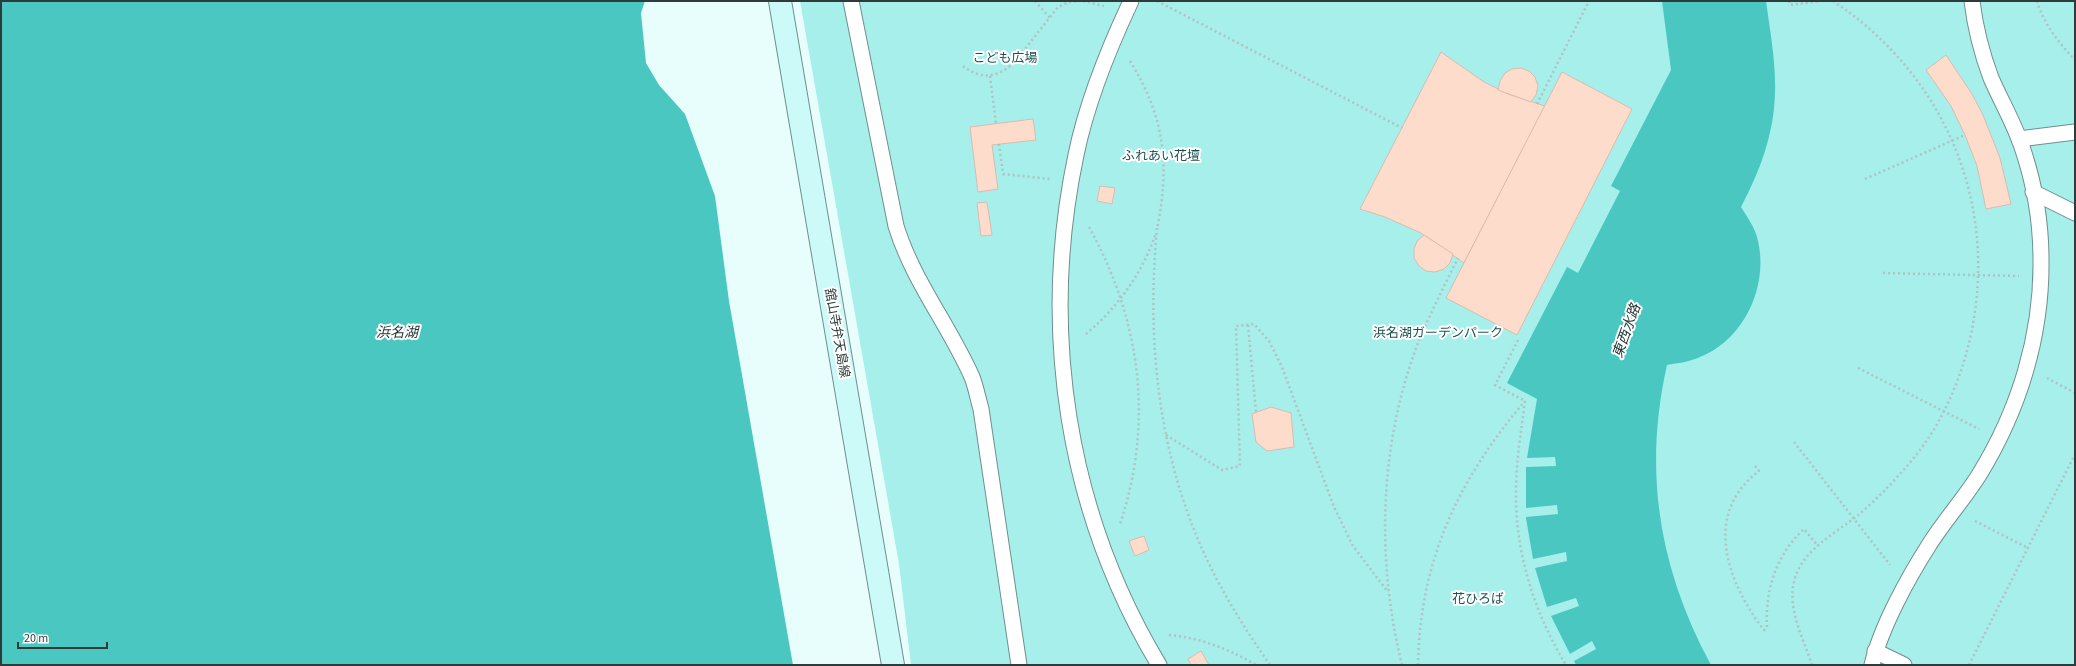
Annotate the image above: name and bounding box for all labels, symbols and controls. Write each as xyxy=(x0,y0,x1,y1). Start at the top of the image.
park label: こども広場 xyxy=(972,49,1038,67)
park label: ふれあい花壇 xyxy=(1122,147,1200,165)
street label: 舘山寺弁天島線 xyxy=(820,287,854,379)
water label: 東西水路 xyxy=(1608,300,1646,361)
water label: 浜名湖 xyxy=(376,323,420,343)
park label: 浜名湖ガーデンパーク xyxy=(1373,324,1503,342)
park label: 花ひろば xyxy=(1452,590,1504,608)
scale bar xyxy=(18,624,107,650)
text: 20 m xyxy=(24,630,48,647)

